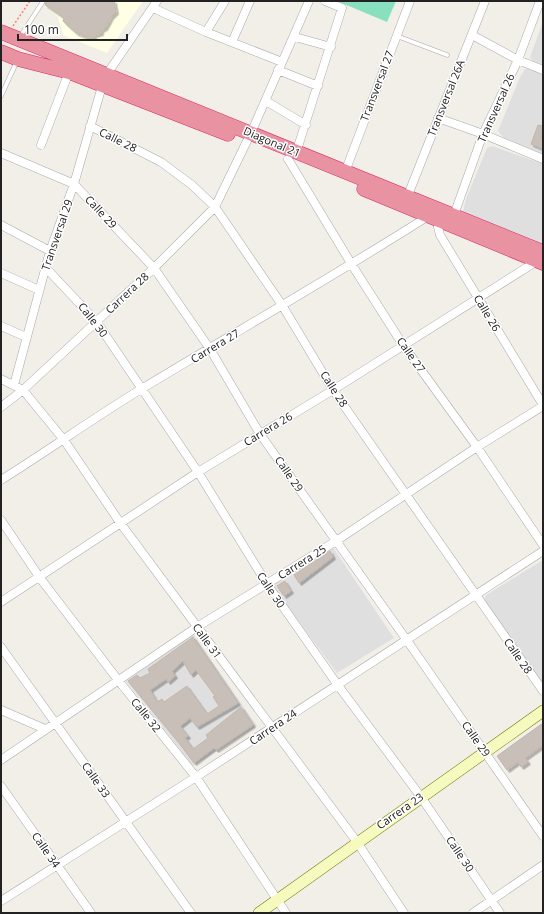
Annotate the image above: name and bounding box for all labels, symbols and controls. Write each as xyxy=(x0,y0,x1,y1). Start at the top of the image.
scale bar xyxy=(18,16,127,42)
text: 100 m xyxy=(24,21,59,38)
street label: Transversal 27 xyxy=(356,48,397,123)
street label: Transversal 26A xyxy=(423,57,468,138)
street label: Transversal 26 xyxy=(474,71,518,145)
street label: Diagonal 21 xyxy=(241,123,303,160)
street label: Calle 28 xyxy=(97,124,140,155)
street label: Calle 29 xyxy=(82,192,121,231)
street label: Transversal 29 xyxy=(37,197,76,272)
street label: Carrera 28 xyxy=(102,269,152,317)
street label: Calle 26 xyxy=(471,292,504,334)
street label: Calle 30 xyxy=(75,299,112,340)
street label: Carrera 27 xyxy=(188,325,242,366)
street label: Calle 27 xyxy=(394,334,429,375)
street label: Calle 28 xyxy=(317,368,352,410)
street label: Carrera 26 xyxy=(241,408,295,449)
street label: Calle 29 xyxy=(272,453,307,494)
street label: Carrera 25 xyxy=(275,541,329,582)
street label: Calle 30 xyxy=(254,569,289,611)
street label: Calle 31 xyxy=(190,620,225,661)
street label: Calle 28 xyxy=(501,635,536,676)
street label: Calle 32 xyxy=(128,694,165,735)
street label: Carrera 24 xyxy=(246,705,300,748)
street label: Calle 29 xyxy=(459,718,494,759)
street label: Calle 33 xyxy=(79,759,114,800)
street label: Carrera 23 xyxy=(373,789,426,832)
street label: Calle 34 xyxy=(29,829,64,871)
street label: Calle 30 xyxy=(443,833,478,875)

